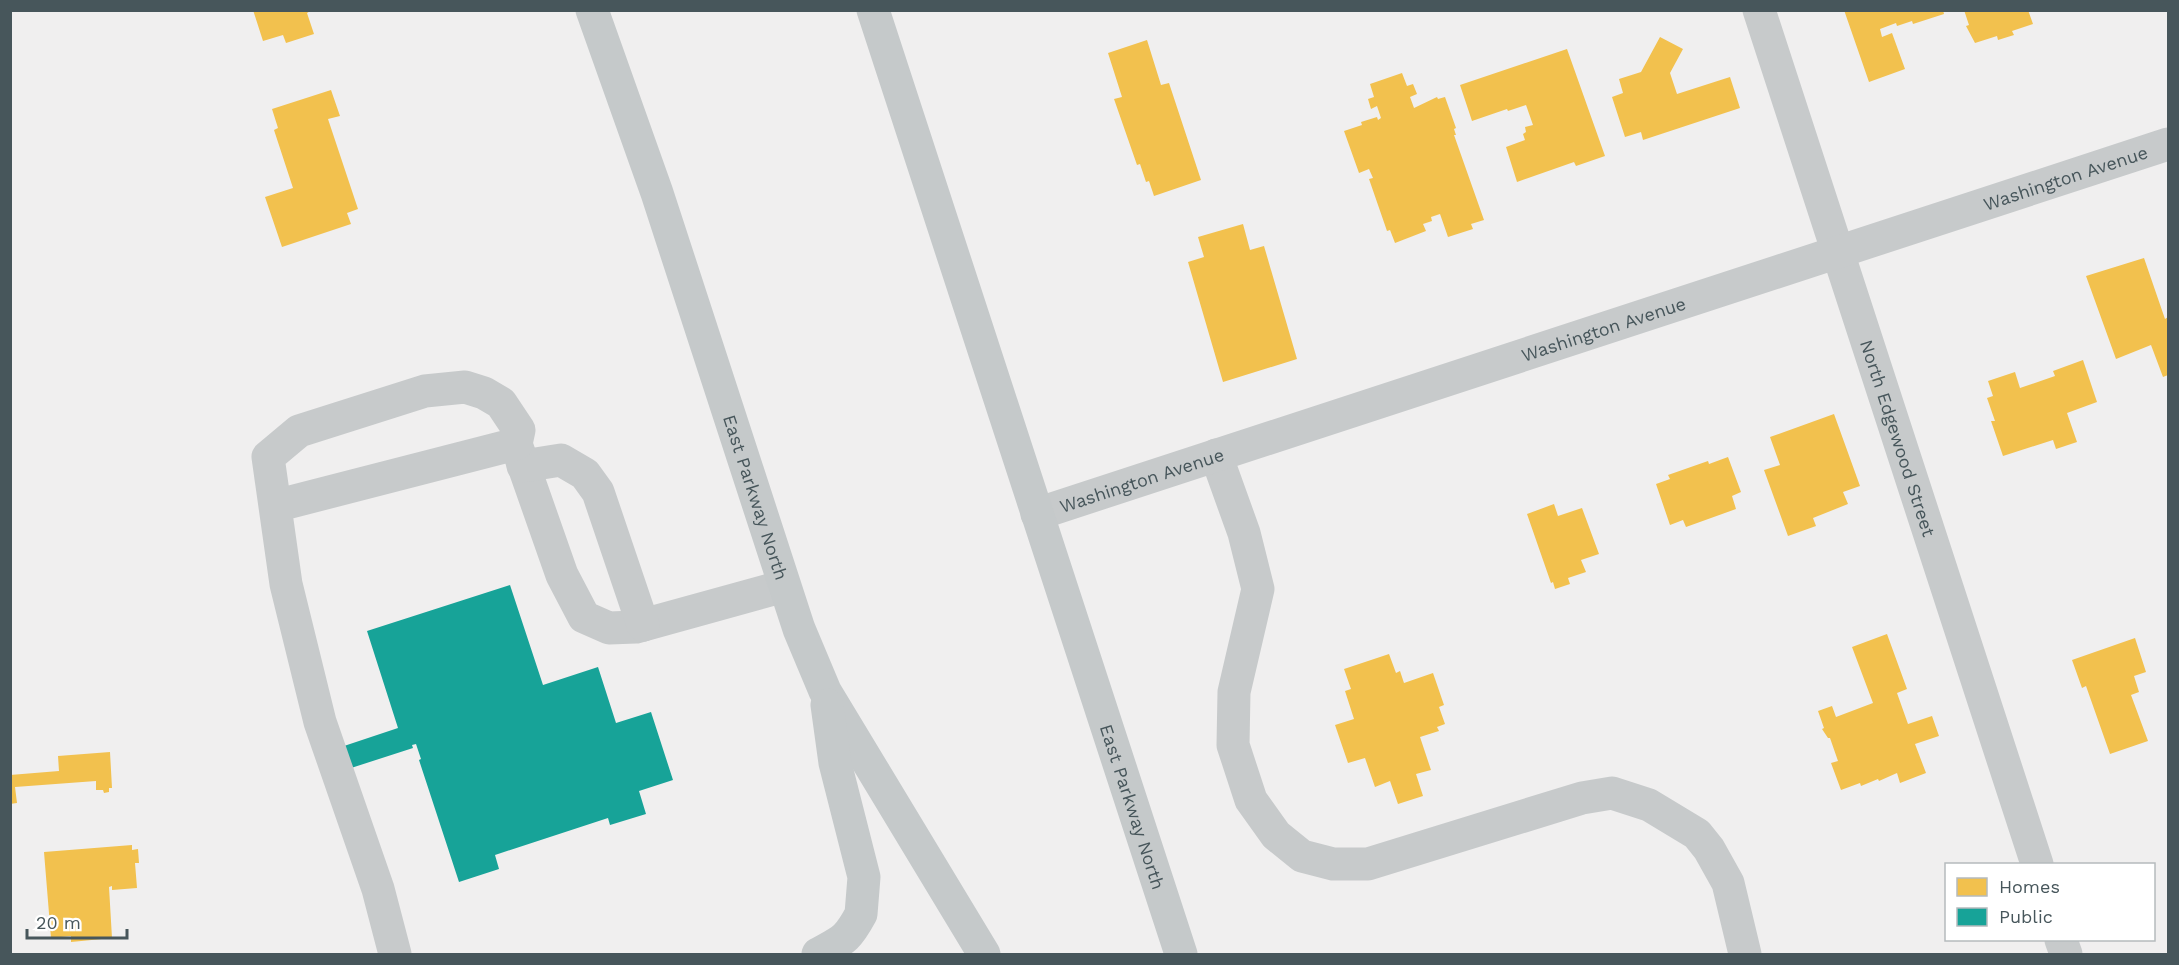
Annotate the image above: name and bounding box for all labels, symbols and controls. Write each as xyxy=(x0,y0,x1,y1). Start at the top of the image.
street label: Washington Avenue xyxy=(1981,141,2150,214)
street label: Washington Avenue xyxy=(1519,292,1688,365)
street label: North Edgewood Street xyxy=(1856,337,1940,539)
street label: East Parkway North xyxy=(719,412,793,582)
street label: Washington Avenue xyxy=(1057,443,1226,516)
street label: East Parkway North xyxy=(1096,721,1170,892)
legend xyxy=(1945,863,2155,941)
text: Homes xyxy=(1999,876,2060,897)
scale bar xyxy=(27,902,128,940)
text: Public xyxy=(1999,906,2053,927)
text: 20 m xyxy=(36,912,81,933)

